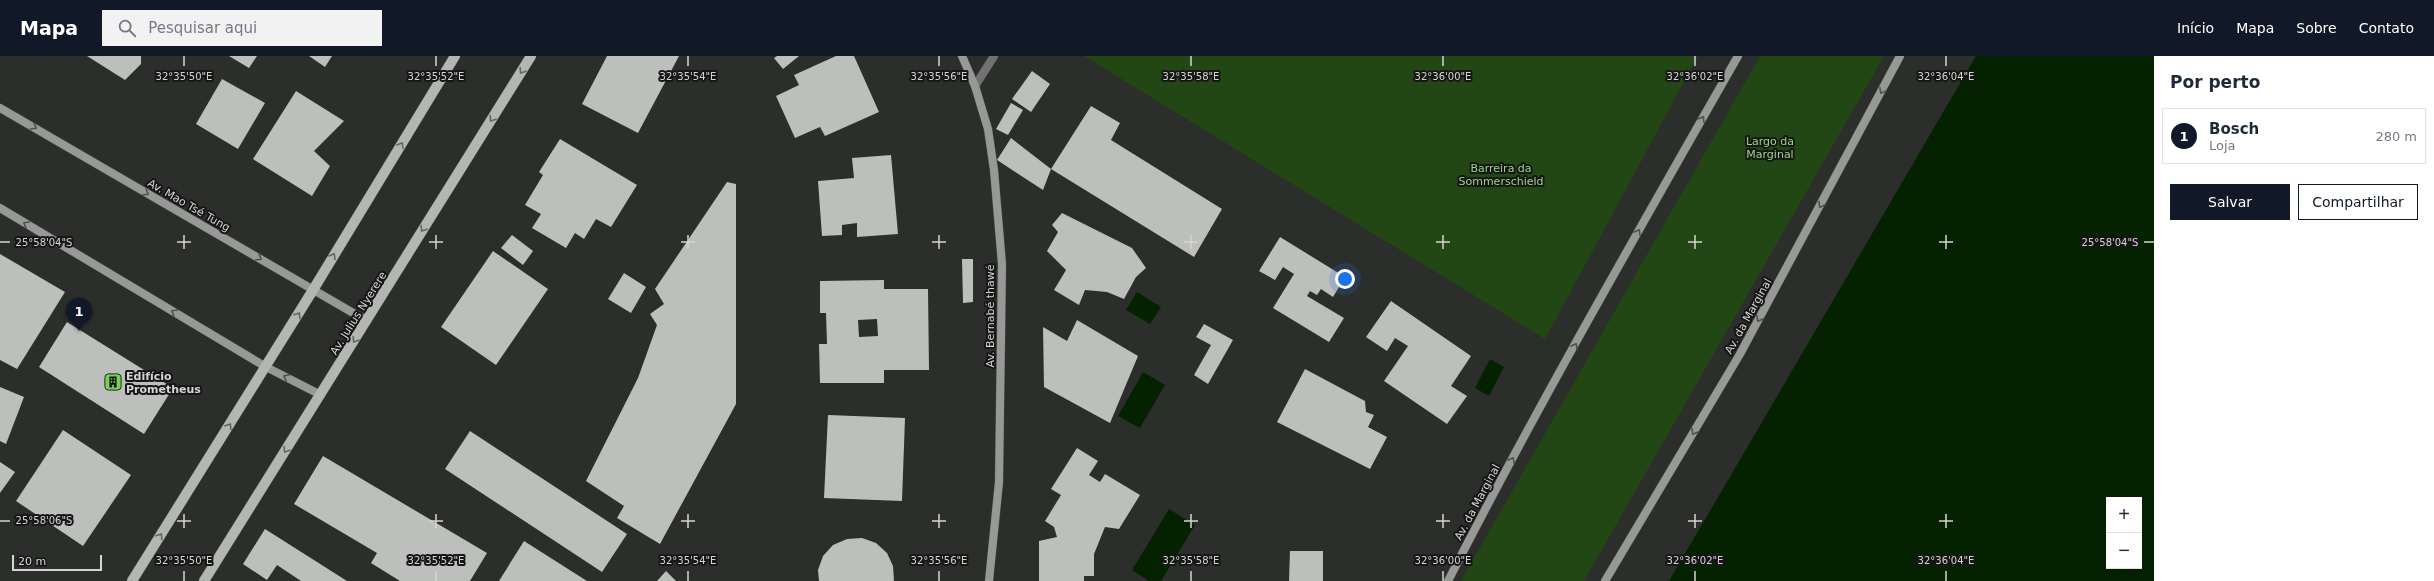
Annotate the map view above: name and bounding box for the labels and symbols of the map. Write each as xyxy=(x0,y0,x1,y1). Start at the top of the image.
one-way arrow xyxy=(519,67,526,74)
text: 32°35'50"E xyxy=(156,71,212,82)
text: 32°35'52"E xyxy=(408,71,464,82)
text: 32°35'54"E xyxy=(660,71,716,82)
text: 32°35'56"E xyxy=(911,71,967,82)
text: 32°35'58"E xyxy=(1163,71,1219,82)
text: 32°36'00"E xyxy=(1415,71,1471,82)
text: 32°36'02"E xyxy=(1667,71,1723,82)
text: 32°36'04"E xyxy=(1918,71,1974,82)
one-way arrow xyxy=(1879,86,1887,94)
one-way arrow xyxy=(489,115,496,122)
one-way arrow xyxy=(1697,116,1704,123)
one-way arrow xyxy=(30,123,37,130)
park label: Largo da Marginal xyxy=(1746,135,1794,161)
one-way arrow xyxy=(396,142,403,149)
park label: Barreira da Sommerschield xyxy=(1458,162,1544,188)
street label: Av. Mao Tsé Tung xyxy=(145,177,232,234)
one-way arrow xyxy=(142,188,149,195)
one-way arrow xyxy=(1819,201,1826,209)
one-way arrow xyxy=(23,221,30,229)
one-way arrow xyxy=(421,225,428,232)
one-way arrow xyxy=(1633,229,1640,236)
text: 25°58'04"S xyxy=(16,237,72,248)
text: 25°58'04"S xyxy=(2082,237,2138,248)
one-way arrow xyxy=(254,253,262,260)
one-way arrow xyxy=(329,253,336,260)
street label: Av. Bernabé thawé xyxy=(984,264,997,367)
street label: Av. Julius Nyerere xyxy=(328,269,389,357)
your location xyxy=(1335,269,1355,289)
street label: Av. da Marginal xyxy=(1722,276,1775,356)
pin: 1 xyxy=(66,298,92,331)
one-way arrow xyxy=(171,310,178,317)
one-way arrow xyxy=(293,312,300,319)
one-way arrow xyxy=(1756,315,1763,322)
one-way arrow xyxy=(352,336,360,343)
one-way arrow xyxy=(1570,343,1577,350)
place label: Edifício Prometheus xyxy=(126,370,201,396)
building icon: Edifício Prometheus xyxy=(103,372,123,392)
one-way arrow xyxy=(283,375,290,382)
one-way arrow xyxy=(224,423,232,430)
one-way arrow xyxy=(1691,428,1698,435)
one-way arrow xyxy=(283,446,291,453)
one-way arrow xyxy=(1508,457,1515,464)
street label: Av. da Marginal xyxy=(1452,462,1503,542)
text: 25°58'06"S xyxy=(16,515,72,526)
one-way arrow xyxy=(155,533,163,540)
scale bar xyxy=(12,553,102,572)
text: 32°35'50"E xyxy=(156,555,212,566)
text: 32°35'52"E xyxy=(408,555,464,566)
text: 32°35'54"E xyxy=(660,555,716,566)
text: 32°35'56"E xyxy=(911,555,967,566)
text: 32°35'58"E xyxy=(1163,555,1219,566)
text: 32°36'00"E xyxy=(1415,555,1471,566)
text: 32°36'02"E xyxy=(1667,555,1723,566)
text: 32°36'04"E xyxy=(1918,555,1974,566)

